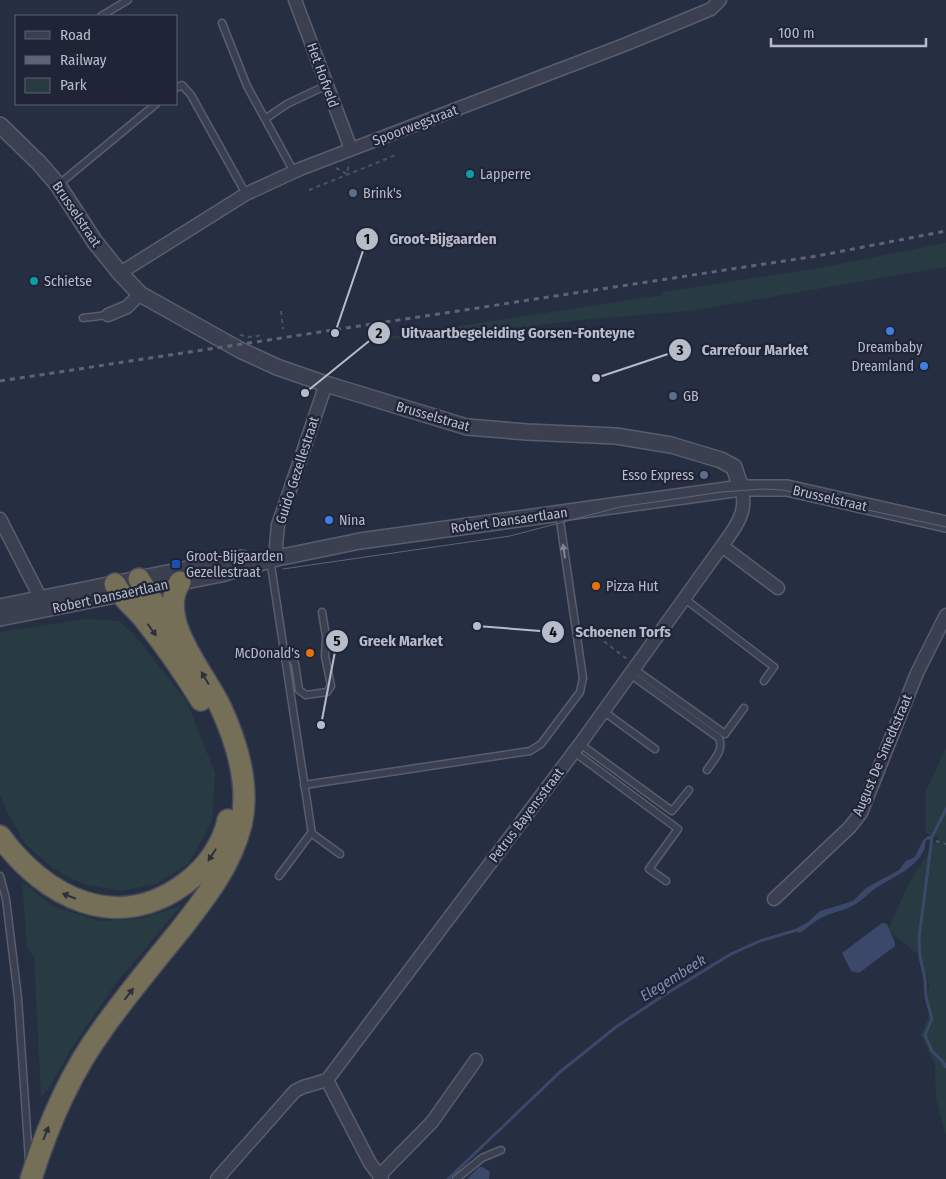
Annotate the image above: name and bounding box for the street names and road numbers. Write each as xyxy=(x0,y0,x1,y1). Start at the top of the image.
street label: Het Hofveld xyxy=(303,40,342,110)
street label: Spoorwegstraat xyxy=(370,101,461,149)
street label: Brusselstraat xyxy=(48,178,105,251)
street label: Brusselstraat xyxy=(394,398,472,435)
street label: Guido Gezellestraat xyxy=(272,414,323,526)
street label: Brusselstraat xyxy=(791,482,869,515)
street label: Robert Dansaertlaan xyxy=(450,504,569,537)
street label: Robert Dansaertlaan xyxy=(51,576,169,617)
street label: August De Smedtstraat xyxy=(849,691,916,819)
street label: Petrus Bayensstraat xyxy=(485,764,568,866)

